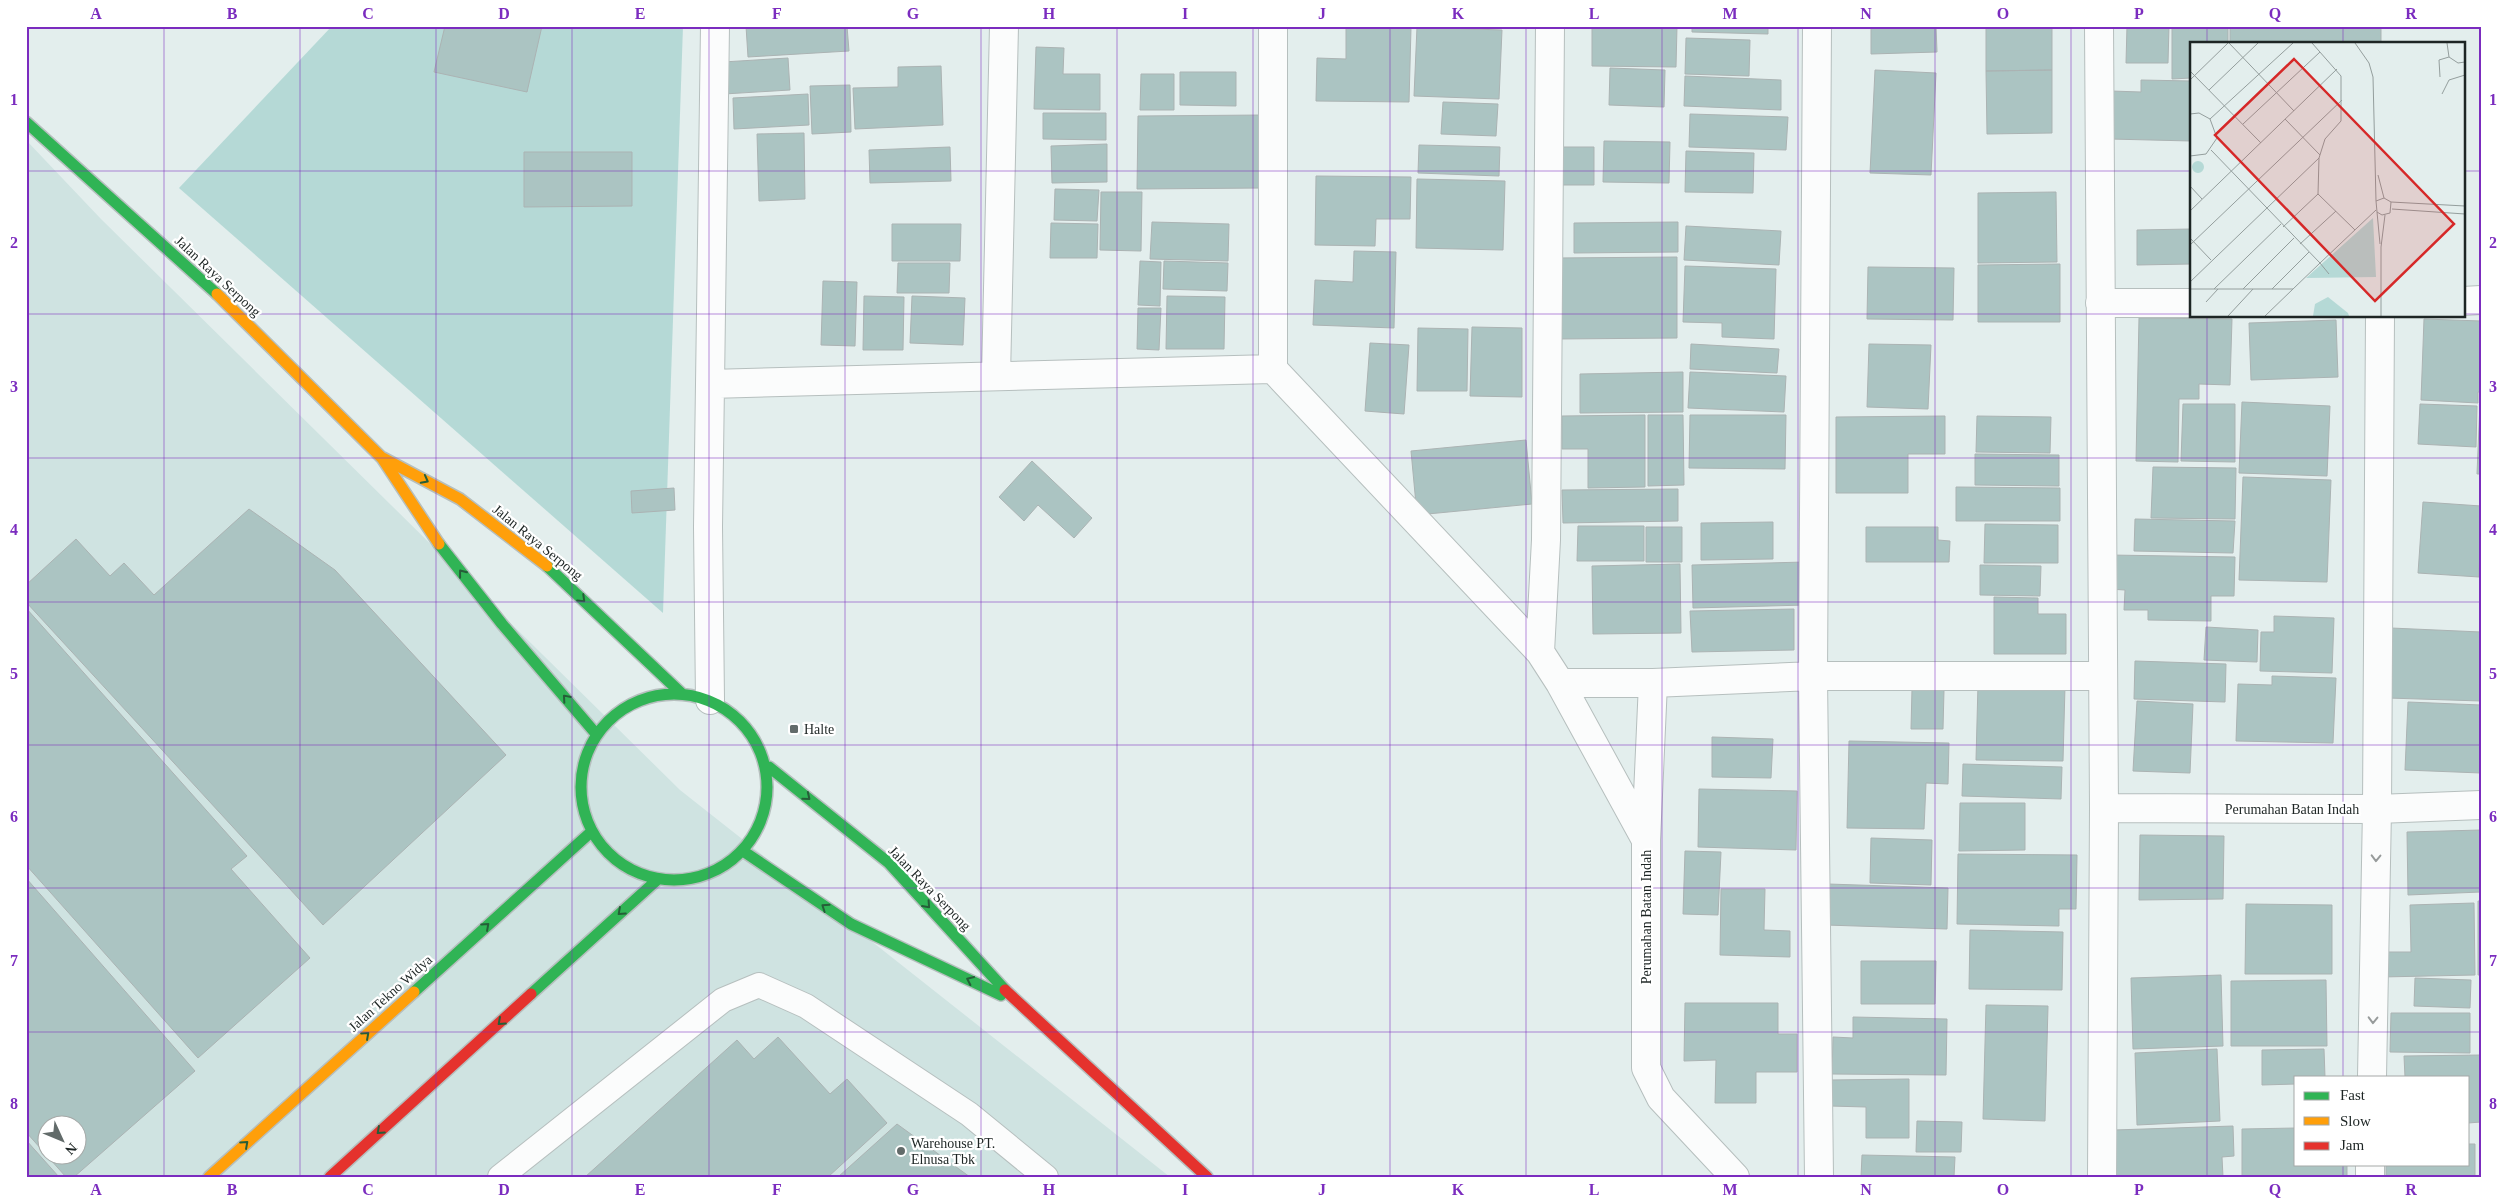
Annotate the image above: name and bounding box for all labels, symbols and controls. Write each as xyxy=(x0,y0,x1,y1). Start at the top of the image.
text: A xyxy=(90,5,102,22)
text: B xyxy=(227,5,238,22)
text: C xyxy=(362,5,374,22)
text: D xyxy=(498,5,510,22)
text: E xyxy=(635,5,645,22)
text: F xyxy=(772,5,782,22)
text: G xyxy=(907,5,920,22)
text: H xyxy=(1043,5,1056,22)
text: I xyxy=(1182,5,1188,22)
text: J xyxy=(1318,5,1326,22)
text: K xyxy=(1452,5,1465,22)
text: L xyxy=(1589,5,1599,22)
text: M xyxy=(1722,5,1738,22)
text: N xyxy=(1860,5,1872,22)
text: O xyxy=(1997,5,2009,22)
text: P xyxy=(2134,5,2144,22)
text: Q xyxy=(2269,5,2281,22)
text: R xyxy=(2405,5,2417,22)
inset map xyxy=(2190,42,2464,318)
text: 1 xyxy=(10,91,18,108)
text: 1 xyxy=(2489,91,2497,108)
street label: Jalan Raya Serpong xyxy=(172,233,263,320)
text: 2 xyxy=(10,234,18,251)
text: 2 xyxy=(2489,234,2497,251)
text: 3 xyxy=(10,378,18,395)
text: 3 xyxy=(2489,378,2497,395)
one-way arrow xyxy=(420,474,429,484)
street label: Jalan Raya Serpong xyxy=(490,502,586,583)
text: 4 xyxy=(10,521,18,538)
text: 4 xyxy=(2489,521,2497,538)
one-way arrow xyxy=(458,570,467,579)
one-way arrow xyxy=(576,593,585,602)
text: 5 xyxy=(10,665,18,682)
text: 5 xyxy=(2489,665,2497,682)
one-way arrow xyxy=(562,695,571,704)
place label: Halte xyxy=(804,722,834,737)
marker: Halte xyxy=(788,723,800,735)
one-way arrow xyxy=(801,792,810,800)
street label: Perumahan Batan Indah xyxy=(2225,802,2359,817)
text: 6 xyxy=(10,808,18,825)
text: 6 xyxy=(2489,808,2497,825)
street label: Jalan Raya Serpong xyxy=(886,843,974,934)
street label: Perumahan Batan Indah xyxy=(1639,850,1654,984)
one-way arrow xyxy=(2371,854,2381,862)
one-way arrow xyxy=(921,900,930,909)
one-way arrow xyxy=(821,903,830,913)
one-way arrow xyxy=(617,906,626,915)
one-way arrow xyxy=(481,923,490,932)
text: 7 xyxy=(10,952,18,969)
street label: Jalan Tekno Widya xyxy=(346,952,436,1035)
text: 7 xyxy=(2489,952,2497,969)
one-way arrow xyxy=(966,975,975,986)
one-way arrow xyxy=(497,1016,506,1025)
one-way arrow xyxy=(2368,1016,2378,1024)
one-way arrow xyxy=(360,1032,369,1041)
legend xyxy=(2294,1076,2470,1166)
text: Fast xyxy=(2340,1087,2366,1103)
text: 8 xyxy=(10,1095,18,1112)
text: 8 xyxy=(2489,1095,2497,1112)
text: Slow xyxy=(2340,1113,2371,1129)
north arrow xyxy=(38,1116,88,1166)
one-way arrow xyxy=(377,1125,386,1134)
place label: Warehouse PT. Elnusa Tbk xyxy=(911,1136,995,1167)
text: Jam xyxy=(2340,1137,2364,1153)
text: N xyxy=(62,1140,80,1158)
one-way arrow xyxy=(240,1141,249,1150)
marker: Warehouse PT. Elnusa Tbk xyxy=(895,1145,907,1157)
text: A xyxy=(90,1181,102,1198)
text: B xyxy=(227,1181,238,1198)
text: C xyxy=(362,1181,374,1198)
text: D xyxy=(498,1181,510,1198)
text: E xyxy=(635,1181,645,1198)
text: F xyxy=(772,1181,782,1198)
text: G xyxy=(907,1181,920,1198)
text: H xyxy=(1043,1181,1056,1198)
text: I xyxy=(1182,1181,1188,1198)
text: J xyxy=(1318,1181,1326,1198)
text: K xyxy=(1452,1181,1465,1198)
text: L xyxy=(1589,1181,1599,1198)
text: M xyxy=(1722,1181,1738,1198)
text: N xyxy=(1860,1181,1872,1198)
text: O xyxy=(1997,1181,2009,1198)
text: P xyxy=(2134,1181,2144,1198)
text: Q xyxy=(2269,1181,2281,1198)
text: R xyxy=(2405,1181,2417,1198)

